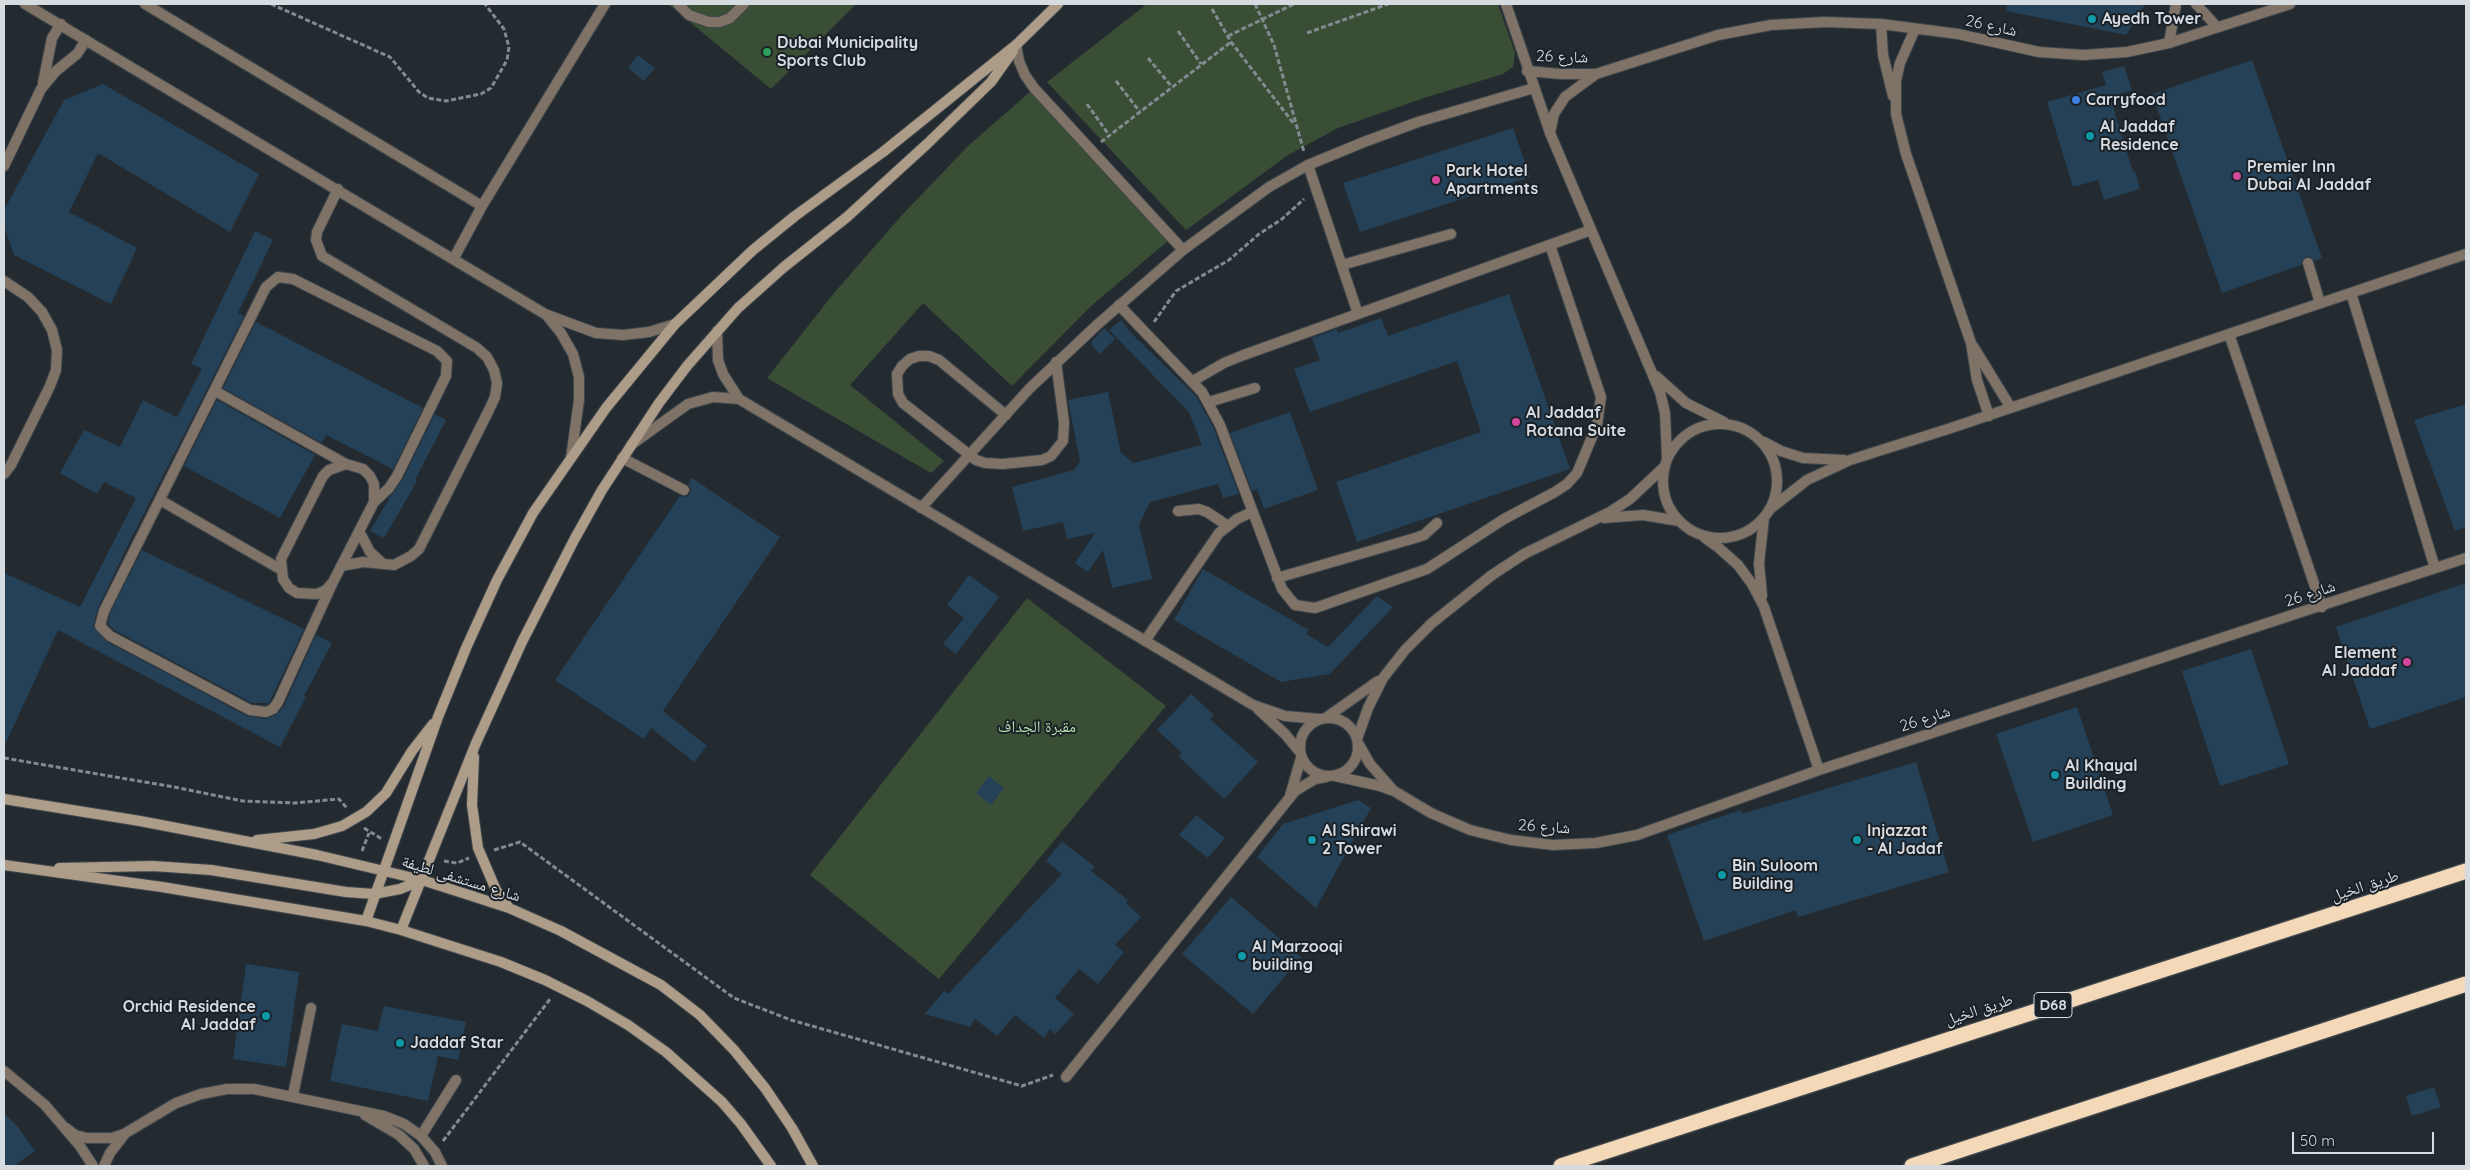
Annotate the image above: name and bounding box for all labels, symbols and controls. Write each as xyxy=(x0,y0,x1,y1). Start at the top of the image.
place label: Ayedh Tower xyxy=(2102,9,2201,29)
street label: شارع 26 xyxy=(1963,11,2019,41)
marker: Ayedh Tower xyxy=(2086,13,2098,25)
place label: Dubai Municipality Sports Club xyxy=(777,33,918,71)
marker: Dubai Municipality Sports Club xyxy=(761,46,773,58)
street label: شارع 26 xyxy=(1536,46,1588,68)
place label: Carryfood xyxy=(2086,90,2166,110)
marker: Carryfood xyxy=(2070,94,2082,106)
place label: Al Jaddaf Residence xyxy=(2100,117,2179,155)
marker: Al Jaddaf Residence xyxy=(2084,130,2096,142)
place label: Premier Inn Dubai Al Jaddaf xyxy=(2247,157,2371,195)
place label: Park Hotel Apartments xyxy=(1446,161,1538,199)
marker: Premier Inn Dubai Al Jaddaf xyxy=(2231,170,2243,182)
marker: Park Hotel Apartments xyxy=(1430,174,1442,186)
place label: Al Jaddaf Rotana Suite xyxy=(1526,403,1626,441)
marker: Al Jaddaf Rotana Suite xyxy=(1510,416,1522,428)
street label: شارع 26 xyxy=(2282,577,2338,611)
place label: Element Al Jaddaf xyxy=(2322,643,2397,681)
marker: Element Al Jaddaf xyxy=(2401,656,2413,668)
street label: شارع 26 xyxy=(1897,702,1953,736)
park label: مقبرة الجداف xyxy=(998,717,1076,737)
place label: Al Khayal Building xyxy=(2065,756,2138,794)
marker: Al Khayal Building xyxy=(2049,769,2061,781)
street label: شارع 26 xyxy=(1517,816,1571,838)
place label: Al Shirawi 2 Tower xyxy=(1322,821,1396,859)
place label: Injazzat - Al Jadaf xyxy=(1867,821,1943,859)
marker: Al Shirawi 2 Tower xyxy=(1306,834,1318,846)
marker: Injazzat - Al Jadaf xyxy=(1851,834,1863,846)
street label: شارع مستشفى لطيفة xyxy=(399,852,523,906)
place label: Bin Suloom Building xyxy=(1732,856,1818,894)
street label: طريق الخيل xyxy=(2329,866,2401,906)
marker: Bin Suloom Building xyxy=(1716,869,1728,881)
place label: Al Marzooqi building xyxy=(1252,937,1342,975)
marker: Al Marzooqi building xyxy=(1236,950,1248,962)
street label: طريق الخيل xyxy=(1943,990,2015,1030)
road number: D68 xyxy=(2034,992,2072,1018)
place label: Orchid Residence Al Jaddaf xyxy=(123,997,256,1035)
marker: Orchid Residence Al Jaddaf xyxy=(260,1010,272,1022)
place label: Jaddaf Star xyxy=(410,1033,504,1053)
marker: Jaddaf Star xyxy=(394,1037,406,1049)
scale bar xyxy=(2295,1122,2438,1154)
text: 50 m xyxy=(2300,1131,2335,1150)

